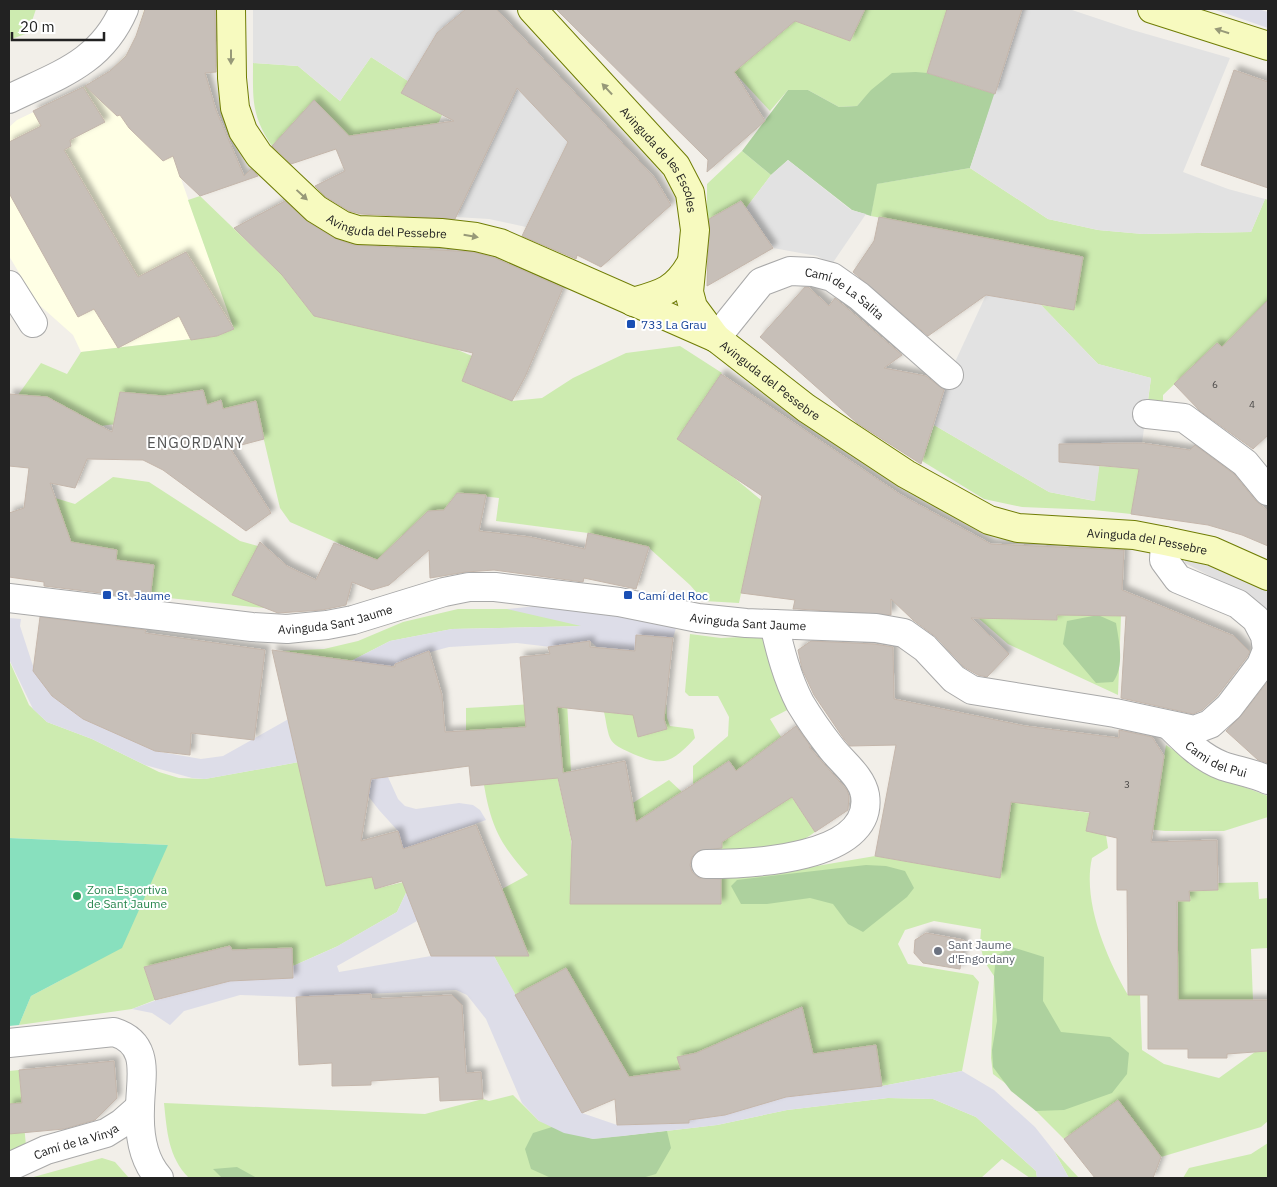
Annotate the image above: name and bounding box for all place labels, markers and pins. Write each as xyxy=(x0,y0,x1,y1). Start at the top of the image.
place label: 733 La Grau xyxy=(641,317,707,332)
marker: 733 La Grau xyxy=(625,318,637,330)
place label: St. Jaume xyxy=(117,588,171,603)
place label: Camí del Roc xyxy=(638,588,708,603)
marker: St. Jaume xyxy=(101,589,113,601)
marker: Camí del Roc xyxy=(622,589,634,601)
place label: Zona Esportiva de Sant Jaume xyxy=(87,882,168,911)
marker: Zona Esportiva de Sant Jaume xyxy=(71,890,83,902)
place label: Sant Jaume d'Engordany xyxy=(948,937,1015,966)
marker: Sant Jaume d'Engordany xyxy=(932,945,944,957)

